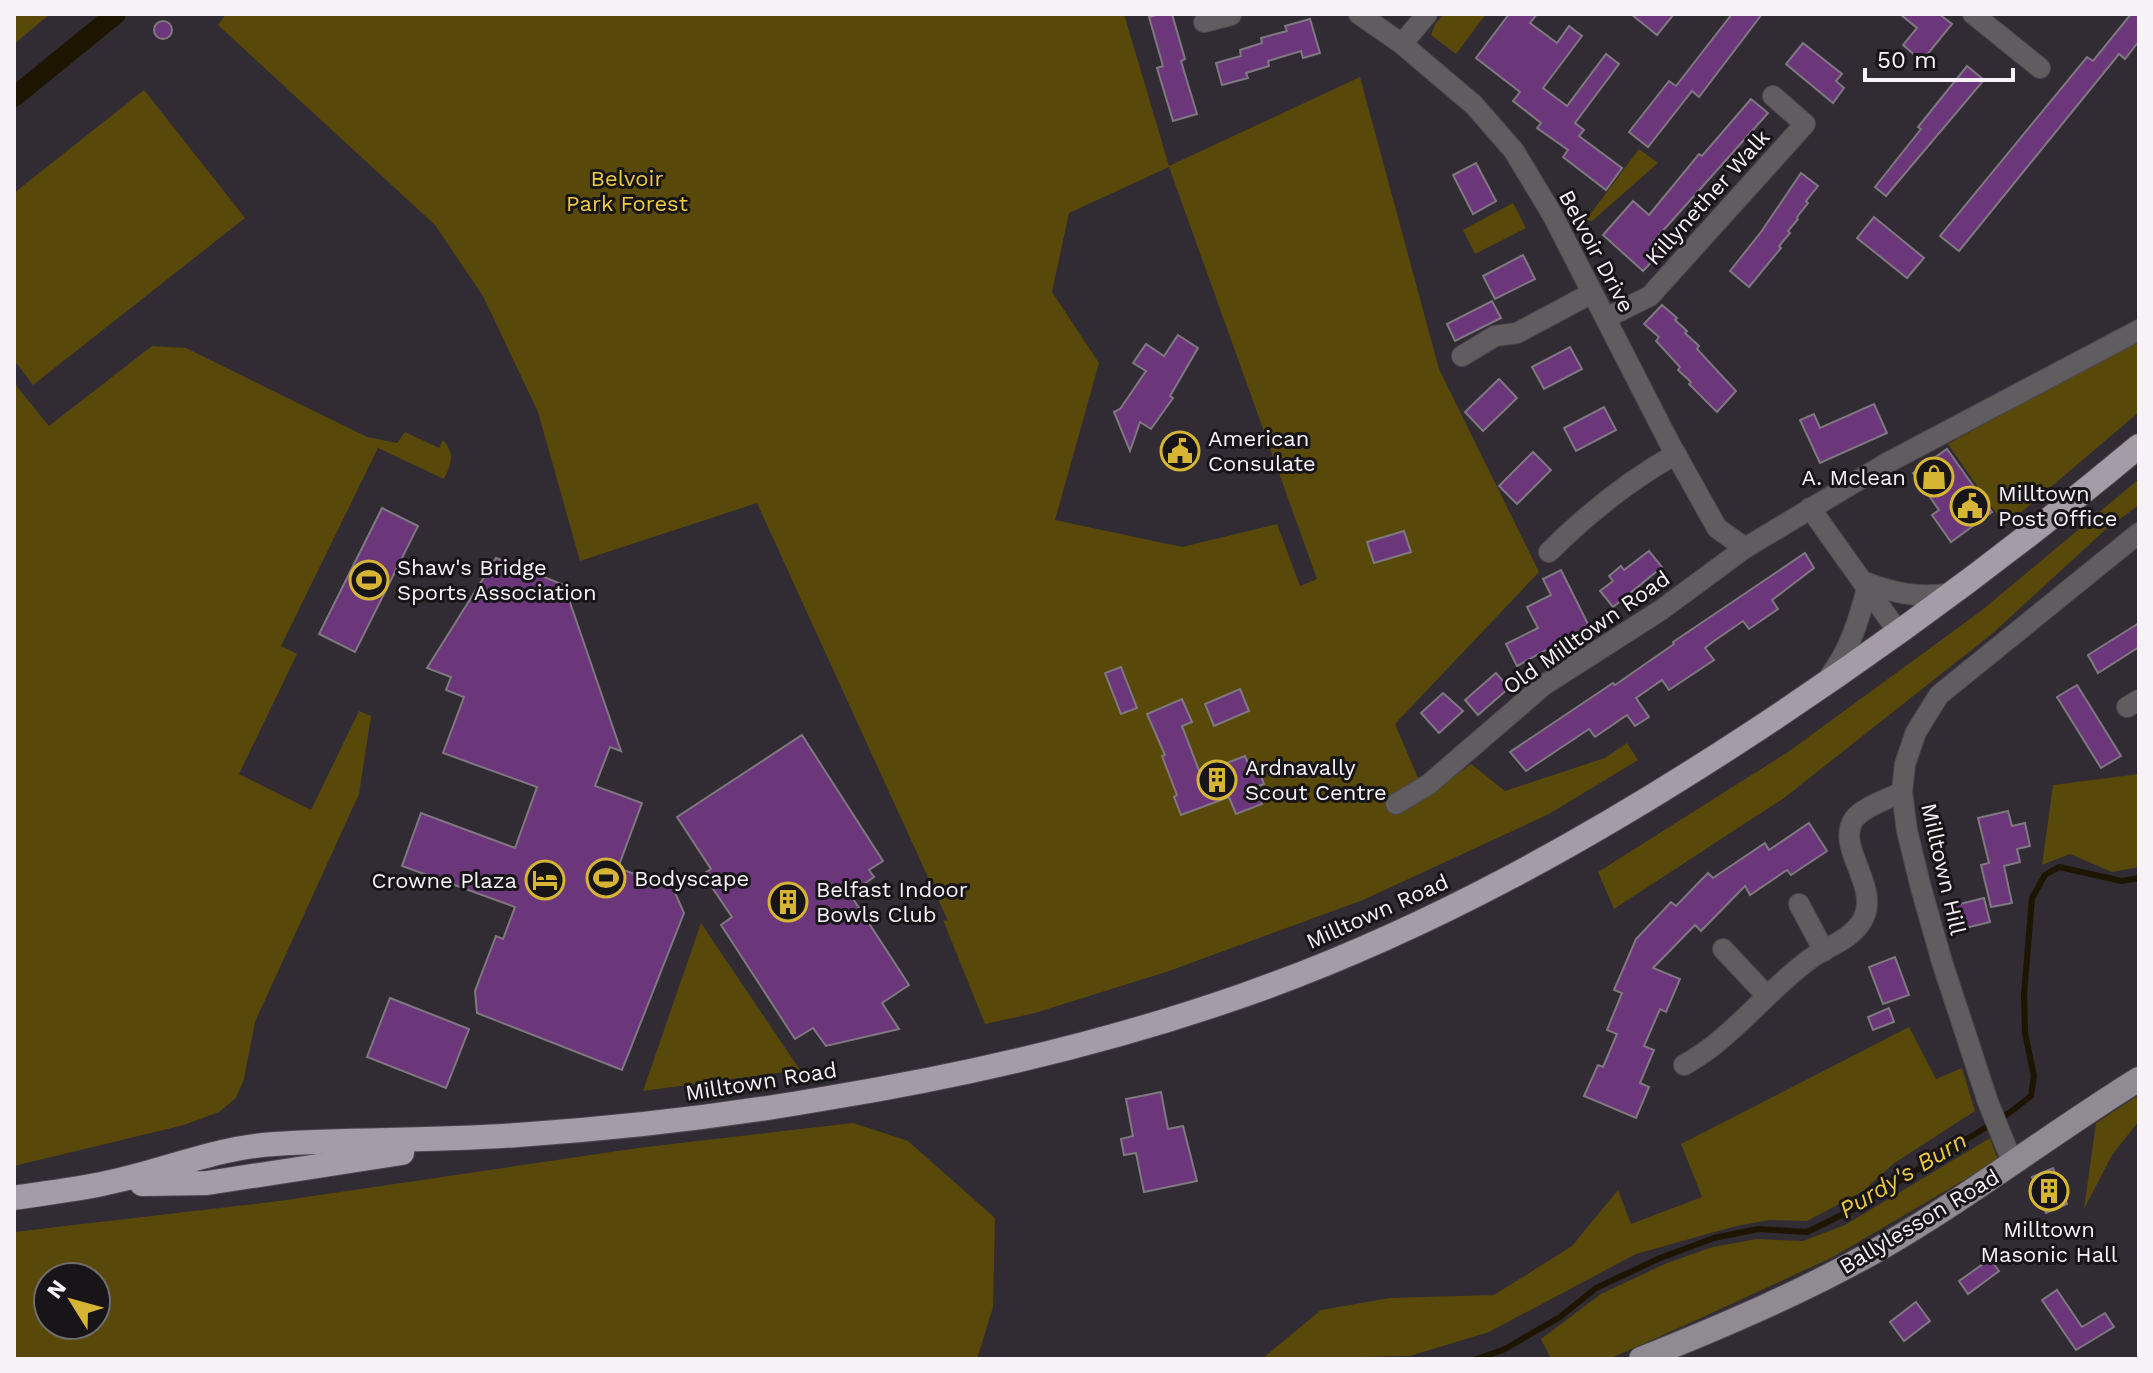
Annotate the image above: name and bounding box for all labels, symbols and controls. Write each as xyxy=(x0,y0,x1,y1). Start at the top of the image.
scale bar xyxy=(1865,32,2013,82)
text: 50 m xyxy=(1877,46,1937,74)
street label: Killynether Walk xyxy=(1640,125,1775,270)
park label: Belvoir Park Forest xyxy=(566,166,688,216)
street label: Belvoir Drive xyxy=(1554,186,1639,316)
place label: American Consulate xyxy=(1208,426,1316,476)
public building icon: American Consulate xyxy=(1159,430,1201,472)
shop icon: A. Mclean xyxy=(1913,456,1955,498)
place label: A. Mclean xyxy=(1801,465,1906,490)
place label: Milltown Post Office xyxy=(1998,481,2117,531)
public building icon: Milltown Post Office xyxy=(1949,485,1991,527)
place label: Shaw's Bridge Sports Association xyxy=(397,555,597,605)
sports icon: Shaw's Bridge Sports Association xyxy=(348,559,390,601)
street label: Old Milltown Road xyxy=(1498,566,1674,699)
place label: Ardnavally Scout Centre xyxy=(1245,755,1387,805)
building icon: Ardnavally Scout Centre xyxy=(1196,759,1238,801)
street label: Milltown Hill xyxy=(1916,801,1971,938)
sports icon: Bodyscape xyxy=(585,857,627,899)
hotel icon: Crowne Plaza xyxy=(524,859,566,901)
place label: Bodyscape xyxy=(634,866,749,891)
place label: Crowne Plaza xyxy=(371,868,517,893)
street label: Milltown Road xyxy=(1302,869,1452,954)
place label: Belfast Indoor Bowls Club xyxy=(816,877,968,927)
building icon: Belfast Indoor Bowls Club xyxy=(767,881,809,923)
street label: Milltown Road xyxy=(684,1057,839,1106)
water label: Purdy's Burn xyxy=(1834,1126,1972,1224)
street label: Ballylesson Road xyxy=(1835,1164,2004,1279)
building icon: Milltown Masonic Hall xyxy=(2028,1170,2070,1212)
place label: Milltown Masonic Hall xyxy=(1980,1217,2118,1267)
north arrow xyxy=(32,1261,112,1341)
text: N xyxy=(42,1275,71,1303)

